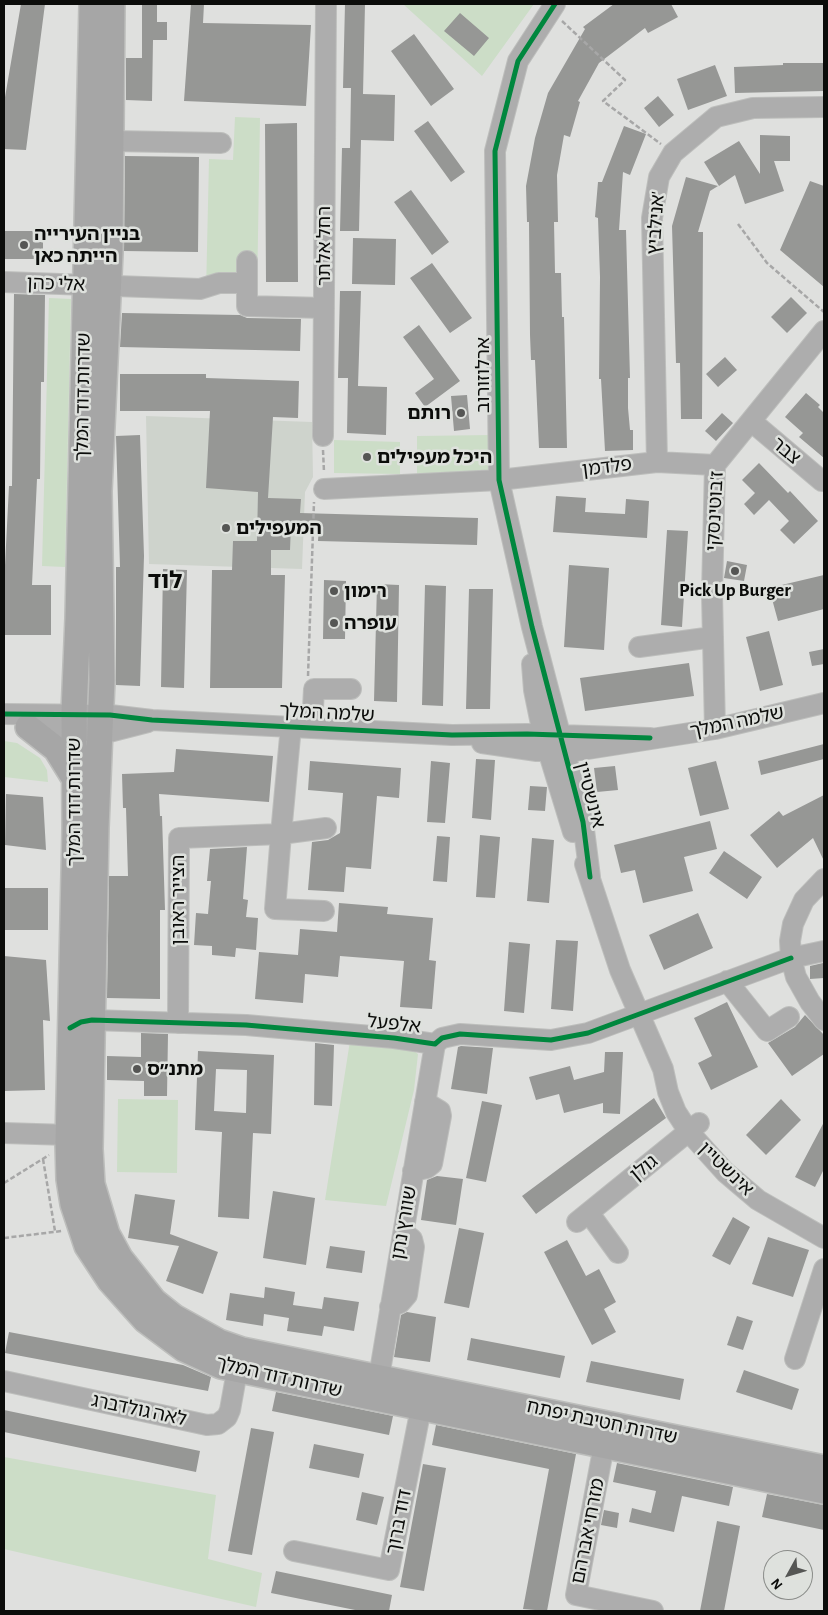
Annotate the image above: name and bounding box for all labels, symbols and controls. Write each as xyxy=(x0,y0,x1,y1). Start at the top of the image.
street label: אנילביץ' xyxy=(642,191,670,255)
street label: רחל אלתר xyxy=(313,206,335,286)
place label: בניין העירייה הייתה כאן xyxy=(34,223,140,267)
marker: בניין העירייה הייתה כאן xyxy=(18,239,30,251)
street label: אלי כהן xyxy=(26,272,86,296)
street label: שדרות דוד המלך xyxy=(70,332,96,462)
street label: ארלוזורוב xyxy=(472,337,494,413)
place label: רותם xyxy=(407,402,451,424)
marker: רותם xyxy=(455,407,467,419)
street label: צבר xyxy=(767,432,805,470)
place label: היכל מעפילים xyxy=(377,446,492,468)
marker: היכל מעפילים xyxy=(361,451,373,463)
street label: פלדמן xyxy=(581,453,633,481)
street label: ז'בוטינסקי xyxy=(702,470,728,552)
place label: המעפילים xyxy=(236,517,322,539)
marker: המעפילים xyxy=(220,522,232,534)
marker: Pick Up Burger xyxy=(729,565,741,577)
district label: לוד xyxy=(147,567,183,595)
place label: Pick Up Burger xyxy=(679,579,791,601)
place label: רימון xyxy=(344,580,387,602)
marker: רימון xyxy=(328,585,340,597)
place label: עופרה xyxy=(344,612,397,634)
marker: עופרה xyxy=(328,617,340,629)
street label: שלמה המלך xyxy=(279,699,375,727)
street label: שלמה המלך xyxy=(688,701,786,743)
street label: שדרות דוד המלך xyxy=(63,738,85,866)
street label: אינשטיין xyxy=(570,759,610,831)
street label: הצייר ראובן xyxy=(167,855,189,945)
street label: אלפעל xyxy=(366,1010,422,1038)
place label: מתנ״ס xyxy=(147,1058,203,1080)
marker: מתנ״ס xyxy=(131,1063,143,1075)
street label: אינשטיין xyxy=(694,1137,758,1201)
street label: גולן xyxy=(626,1150,662,1186)
street label: שוורץ נתן xyxy=(386,1184,422,1262)
street label: שדרות דוד המלך xyxy=(214,1351,344,1403)
street label: לאה גולדברג xyxy=(89,1389,189,1431)
street label: שדרות חטיבת יפתח xyxy=(525,1395,679,1449)
street label: מזרחי אברהם xyxy=(567,1476,609,1586)
street label: דוד ברוך xyxy=(382,1488,416,1556)
north arrow xyxy=(763,1550,813,1600)
text: N xyxy=(769,1576,786,1592)

